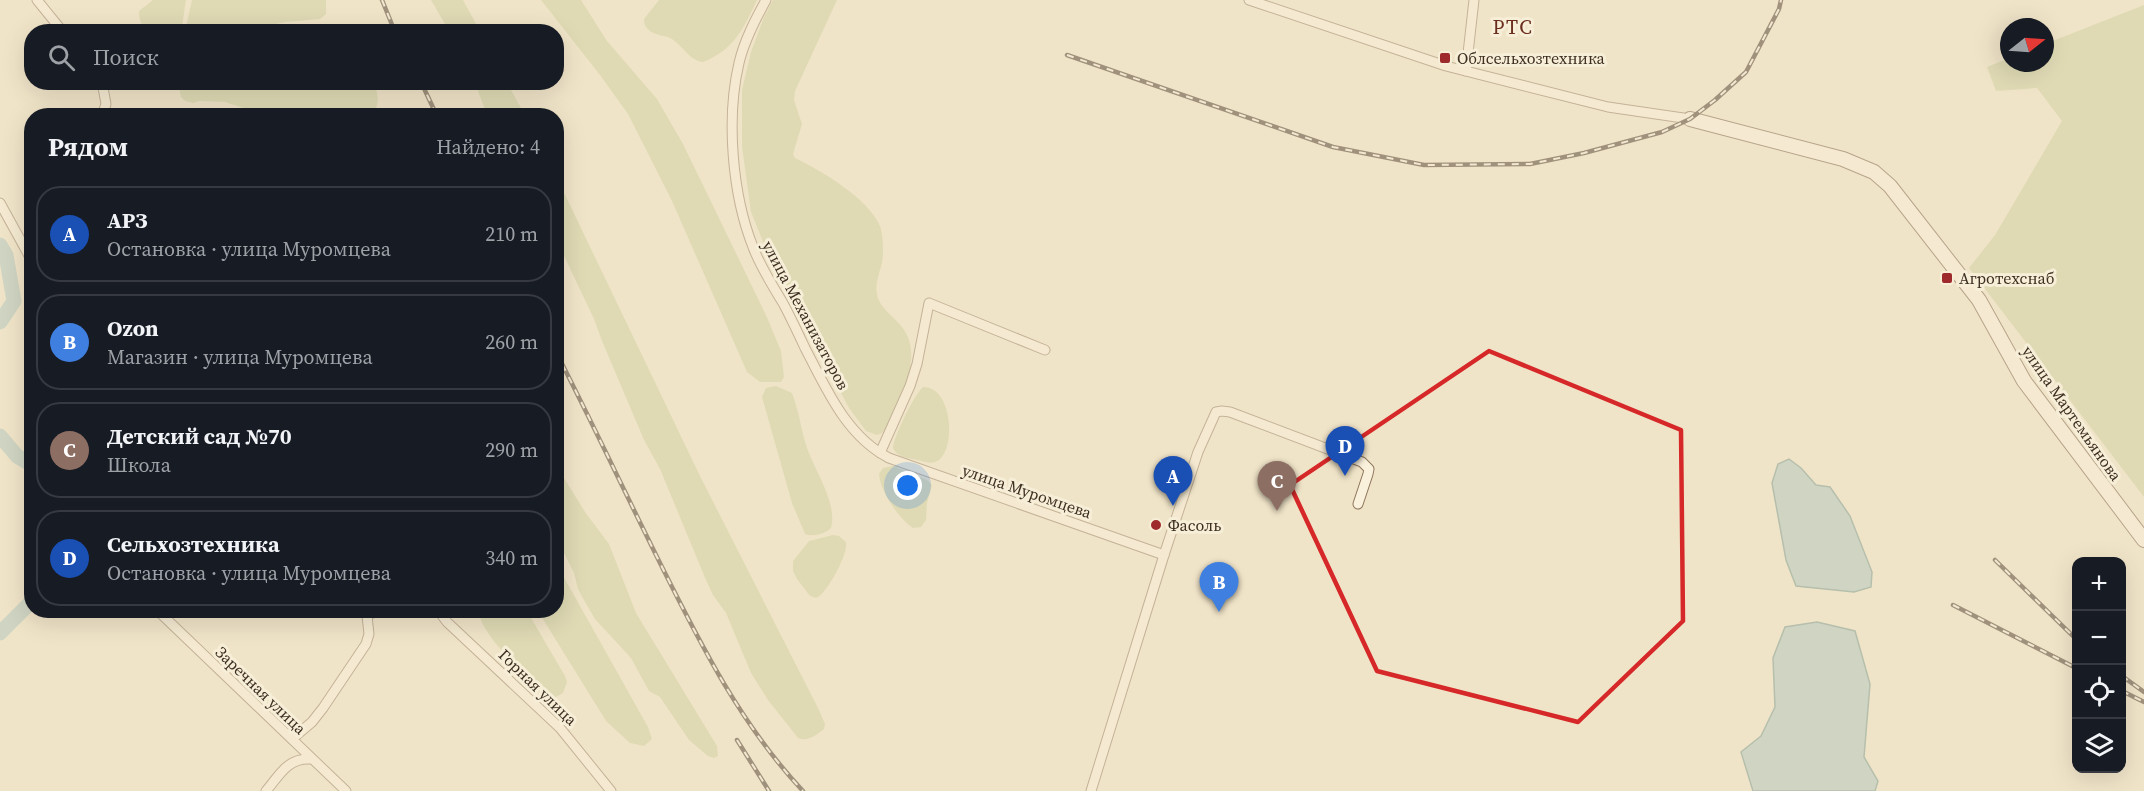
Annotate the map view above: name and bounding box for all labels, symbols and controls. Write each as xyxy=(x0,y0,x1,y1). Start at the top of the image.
district label: РТС xyxy=(1493,13,1533,41)
north arrow xyxy=(2000,18,2054,72)
search box xyxy=(24,24,564,90)
icon: search xyxy=(45,41,78,74)
text: Поиск xyxy=(93,42,159,72)
place label: Облсельхозтехника xyxy=(1457,47,1606,69)
marker: Облсельхозтехника xyxy=(1438,51,1452,65)
text: Рядом xyxy=(48,129,128,165)
text: Найдено: 4 xyxy=(436,133,540,161)
text: АРЗ xyxy=(107,205,148,235)
text: A xyxy=(63,220,76,248)
text: 210 m xyxy=(485,220,538,248)
text: Остановка · улица Муромцева xyxy=(107,235,391,263)
street label: улица Механизаторов xyxy=(757,237,855,393)
place label: Агротехснаб xyxy=(1959,267,2054,289)
marker: Агротехснаб xyxy=(1940,271,1954,285)
text: Ozon xyxy=(107,313,159,343)
text: B xyxy=(63,328,76,356)
text: 260 m xyxy=(485,328,538,356)
street label: улица Мартемьянова xyxy=(2017,341,2127,486)
text: Магазин · улица Муромцева xyxy=(107,343,373,371)
text: Детский сад №70 xyxy=(107,421,292,451)
pin: D xyxy=(1326,426,1364,476)
text: C xyxy=(63,436,76,464)
text: 290 m xyxy=(485,436,538,464)
text: Школа xyxy=(107,451,171,479)
pin: A xyxy=(1154,456,1192,506)
street label: улица Муромцева xyxy=(959,459,1095,524)
pin: C xyxy=(1258,462,1296,511)
your location xyxy=(893,471,922,500)
place label: Фасоль xyxy=(1168,514,1221,536)
marker: Фасоль xyxy=(1149,518,1163,532)
text: Сельхозтехника xyxy=(107,529,280,559)
text: D xyxy=(62,544,77,572)
text: 340 m xyxy=(485,544,538,572)
map controls xyxy=(2072,557,2126,773)
button: + xyxy=(2072,557,2126,611)
text: Остановка · улица Муромцева xyxy=(107,559,391,587)
pin: B xyxy=(1200,562,1238,612)
button: − xyxy=(2072,611,2126,665)
street label: Заречная улица xyxy=(211,641,312,740)
street label: Горная улица xyxy=(494,644,583,731)
button: locate xyxy=(2072,665,2126,719)
button: layers xyxy=(2072,719,2126,773)

